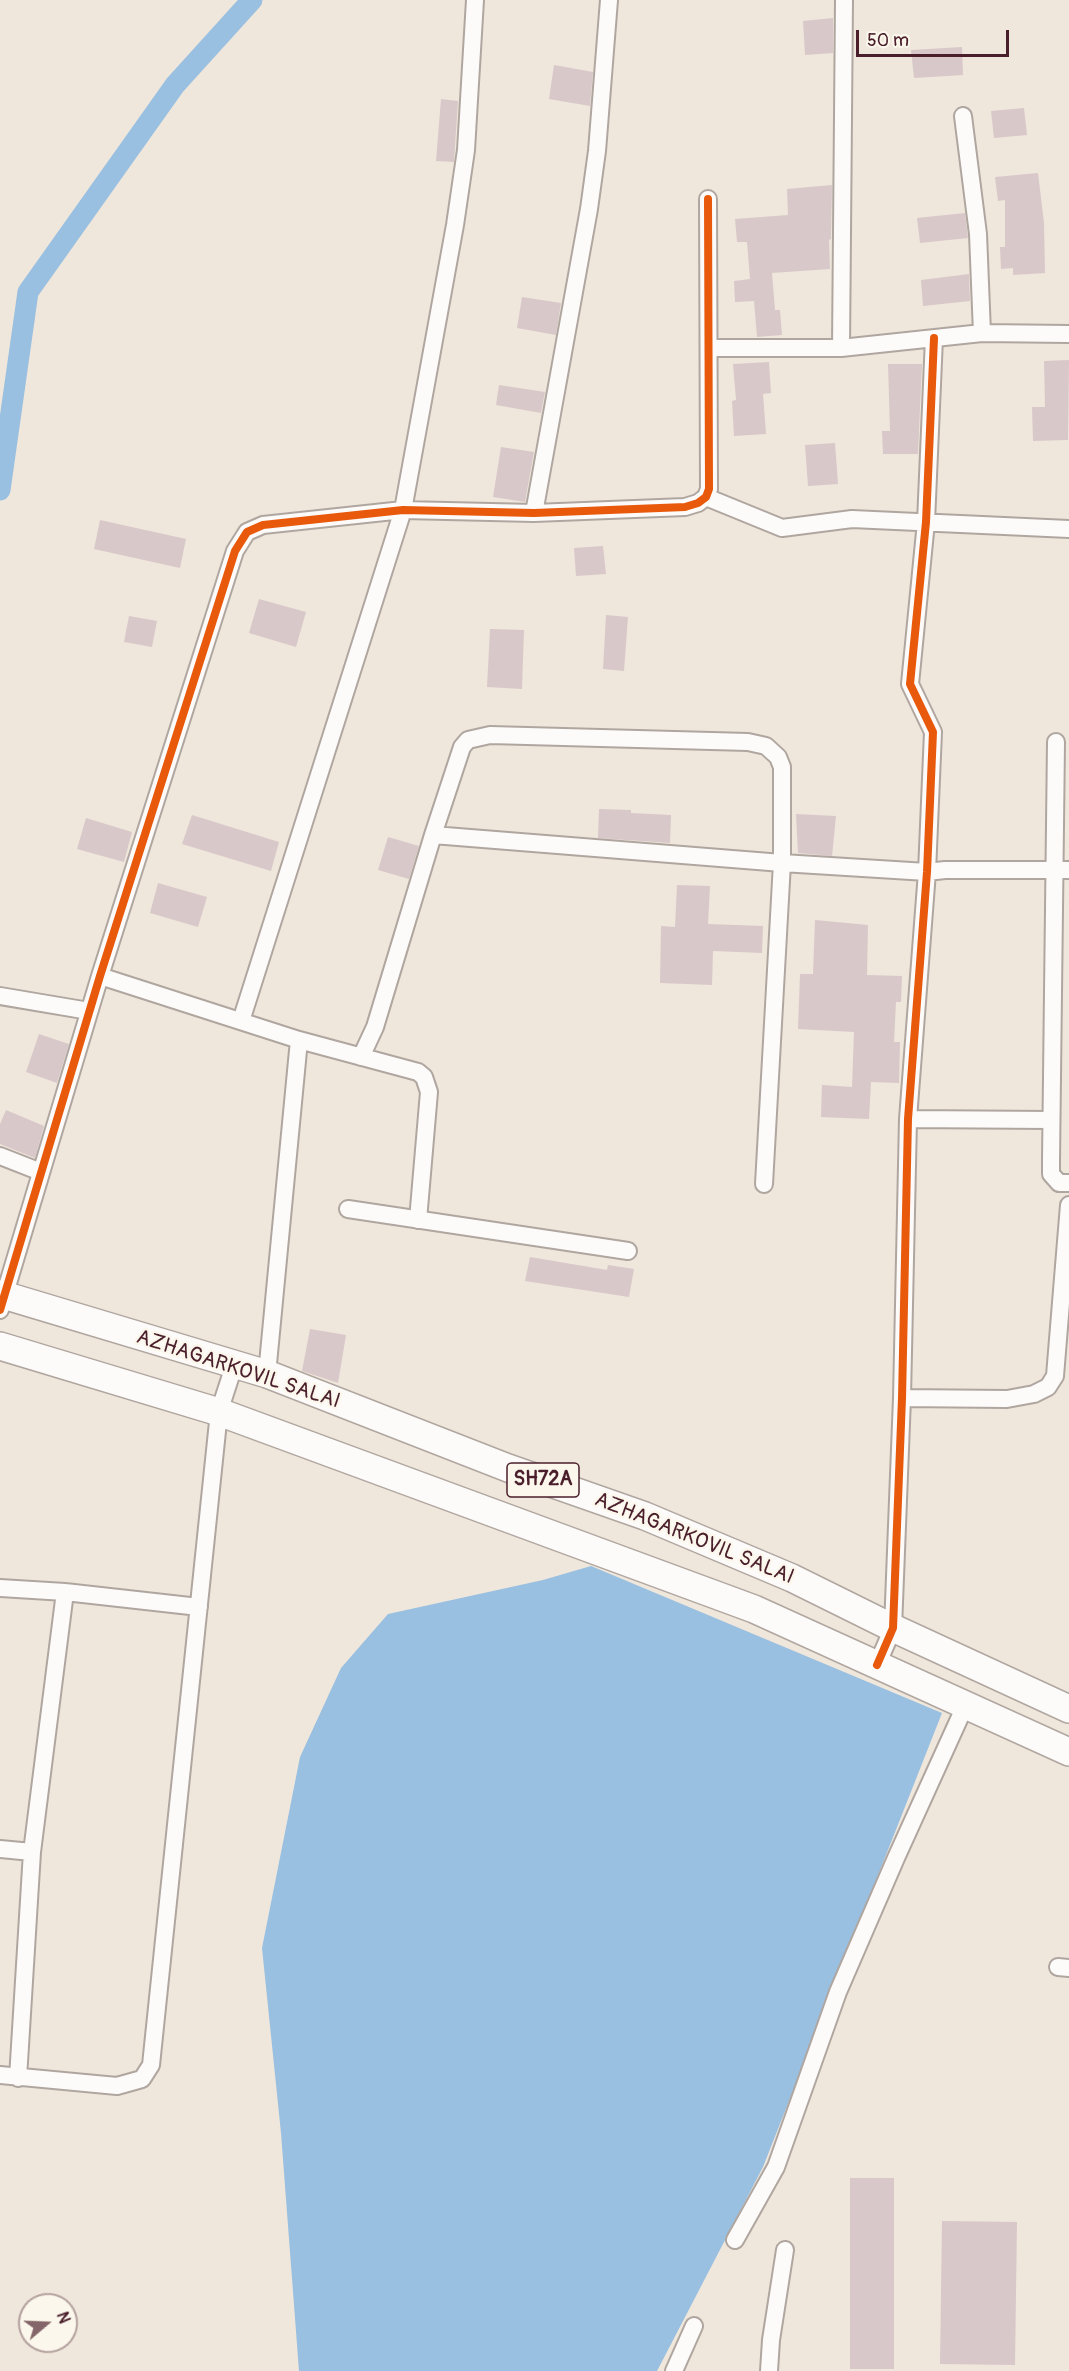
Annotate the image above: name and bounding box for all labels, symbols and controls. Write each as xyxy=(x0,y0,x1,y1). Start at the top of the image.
scale bar xyxy=(859,18,1012,56)
text: 50 m xyxy=(867,29,909,52)
street label: AZHAGARKOVIL SALAI xyxy=(133,1325,343,1415)
road number: SH72A xyxy=(507,1463,579,1497)
street label: AZHAGARKOVIL SALAI xyxy=(591,1487,797,1591)
north arrow xyxy=(18,2293,78,2353)
text: N xyxy=(52,2309,74,2326)

